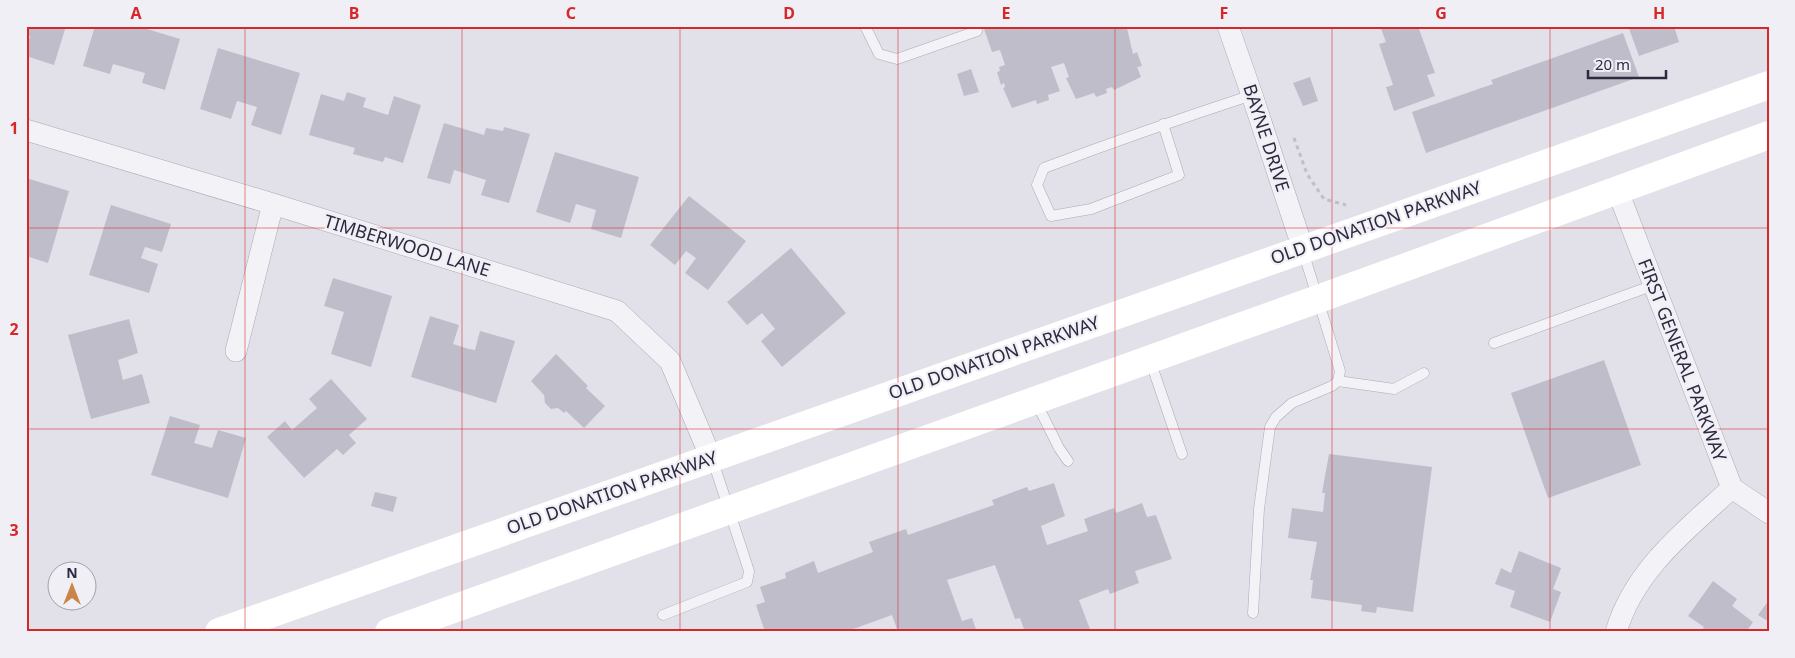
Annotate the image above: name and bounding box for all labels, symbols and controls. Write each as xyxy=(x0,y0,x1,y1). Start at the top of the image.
text: A xyxy=(130,2,142,24)
text: B xyxy=(349,2,359,24)
text: C xyxy=(566,2,576,24)
text: D xyxy=(783,2,795,24)
text: E xyxy=(1002,2,1011,24)
text: F xyxy=(1220,2,1228,24)
text: G xyxy=(1435,2,1447,24)
text: H xyxy=(1653,2,1665,24)
scale bar xyxy=(1588,48,1665,80)
text: 20 m xyxy=(1595,54,1630,74)
street label: BAYNE DRIVE xyxy=(1238,81,1296,195)
text: 1 xyxy=(9,117,19,139)
street label: OLD DONATION PARKWAY xyxy=(1267,174,1485,269)
street label: TIMBERWOOD LANE xyxy=(321,208,493,282)
street label: FIRST GENERAL PARKWAY xyxy=(1633,255,1733,465)
street label: OLD DONATION PARKWAY xyxy=(885,309,1103,404)
text: 2 xyxy=(9,318,19,340)
street label: OLD DONATION PARKWAY xyxy=(503,444,721,539)
text: 3 xyxy=(9,519,19,541)
north arrow xyxy=(48,560,98,610)
text: N xyxy=(66,563,78,582)

